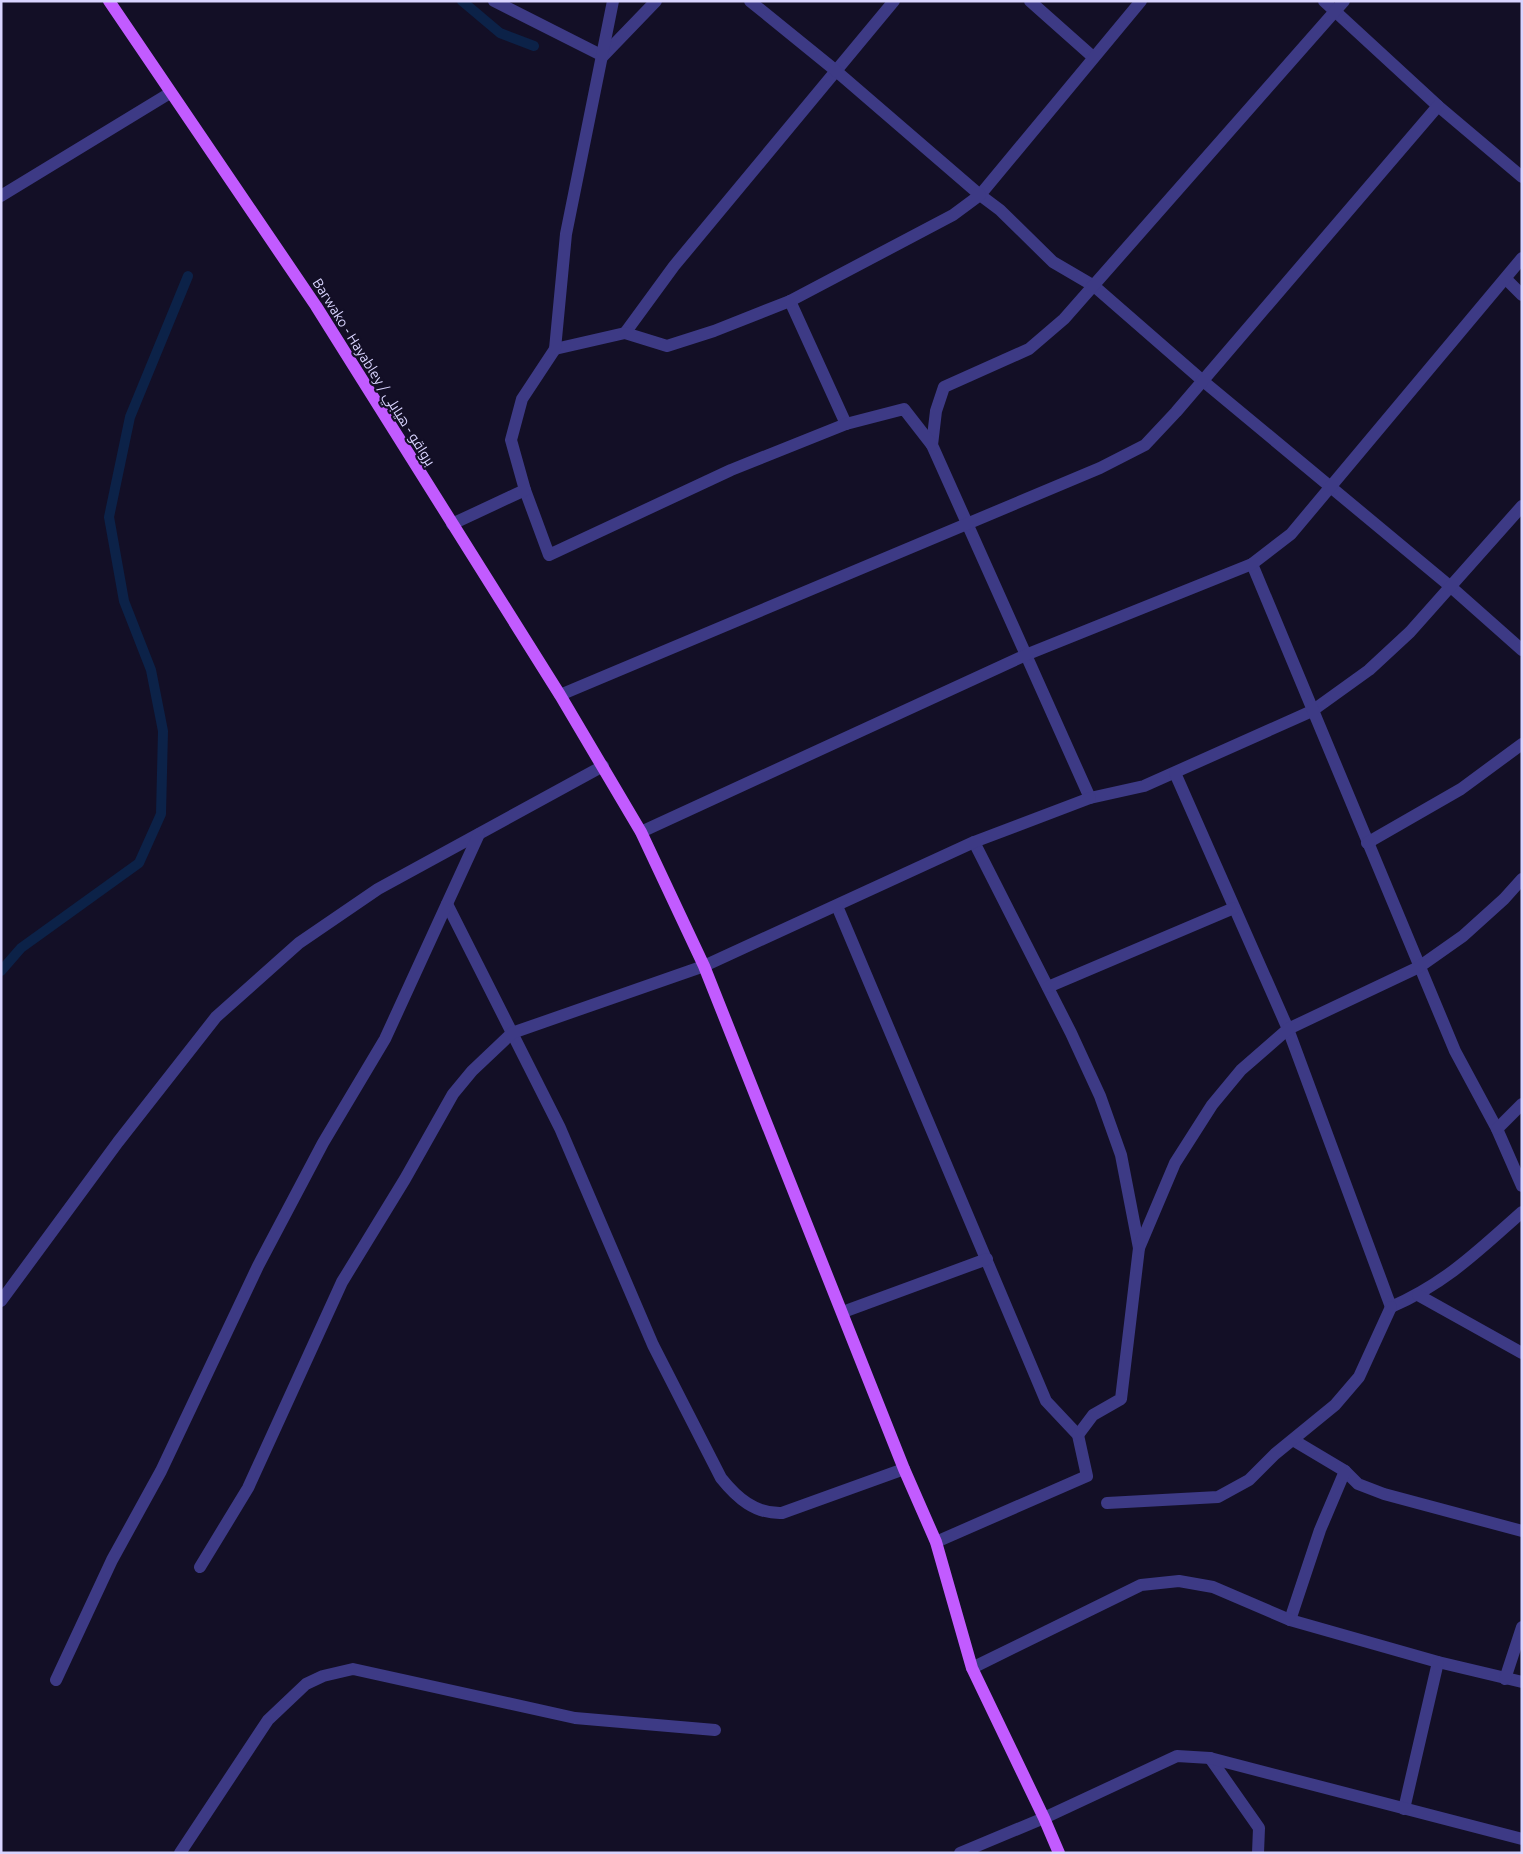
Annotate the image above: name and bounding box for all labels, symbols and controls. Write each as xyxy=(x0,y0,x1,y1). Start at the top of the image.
street label: Barwako - Hayabley / برواقو - هيابلي xyxy=(306,275,439,471)

